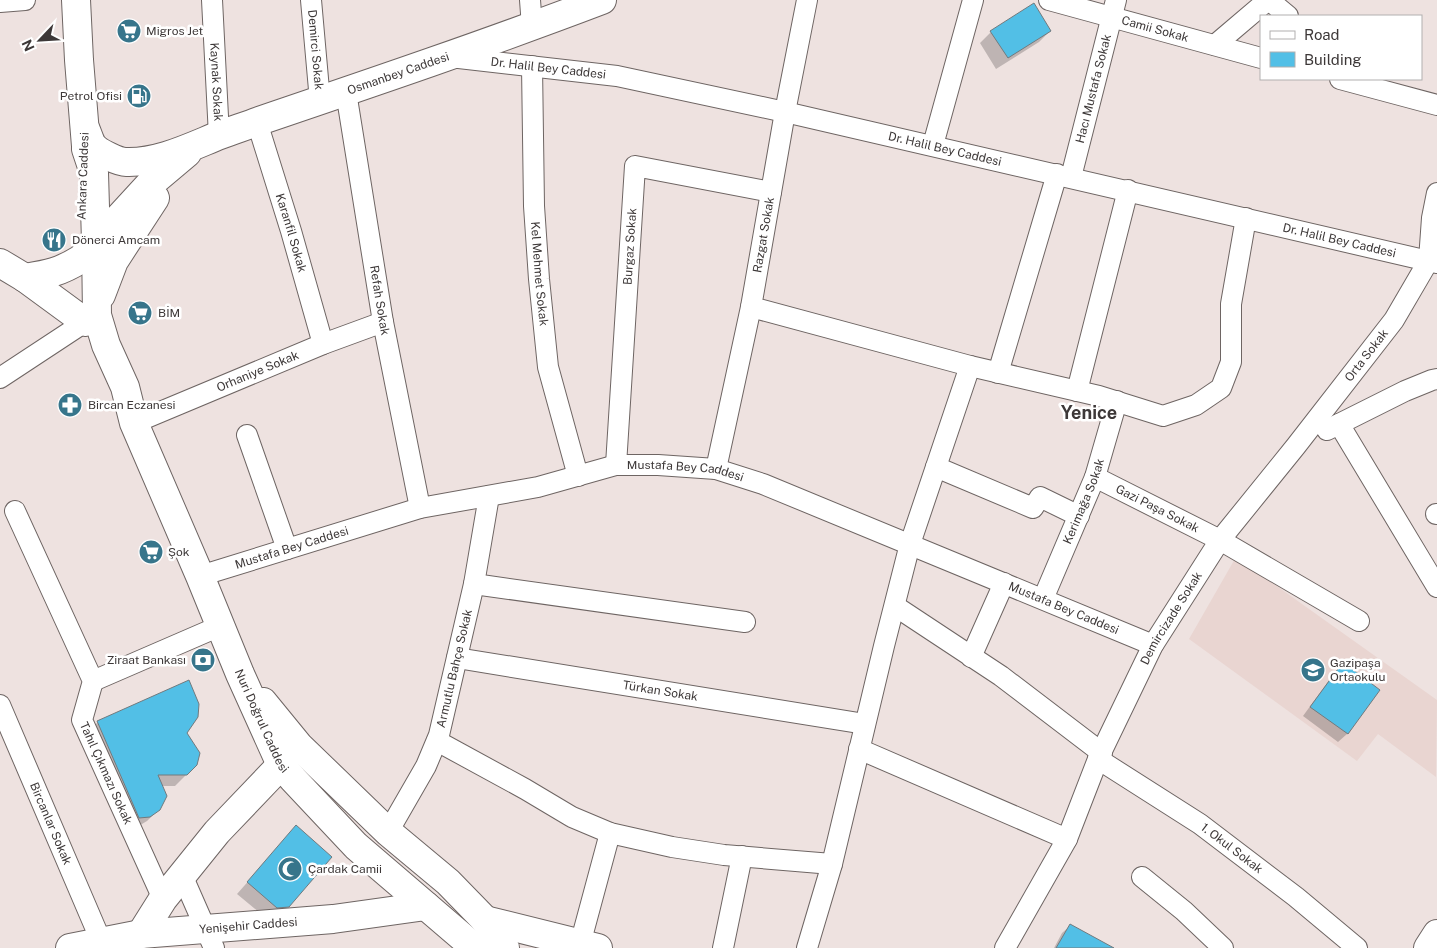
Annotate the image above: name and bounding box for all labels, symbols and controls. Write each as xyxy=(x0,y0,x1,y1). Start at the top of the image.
street label: Demirci Sokak xyxy=(305,9,326,91)
street label: Camii Sokak xyxy=(1120,13,1190,45)
north arrow xyxy=(15,15,65,65)
legend xyxy=(1260,15,1422,80)
supermarket icon: Migros Jet xyxy=(116,18,142,44)
place label: Migros Jet xyxy=(146,24,204,38)
text: Road xyxy=(1304,26,1340,43)
street label: Hacı Mustafa Sokak xyxy=(1073,33,1114,145)
text: N xyxy=(19,37,38,54)
street label: Kaynak Sokak xyxy=(207,42,225,122)
street label: Osmanbey Caddesi xyxy=(345,49,451,97)
text: Building xyxy=(1304,51,1362,68)
street label: Dr. Halil Bey Caddesi xyxy=(490,55,607,82)
fuel station icon: Petrol Ofisi xyxy=(126,83,152,109)
place label: Petrol Ofisi xyxy=(60,89,122,103)
street label: Dr. Halil Bey Caddesi xyxy=(887,129,1003,169)
street label: Ankara Caddesi xyxy=(74,132,92,220)
street label: Karanfil Sokak xyxy=(273,192,309,274)
street label: Razgat Sokak xyxy=(750,196,777,274)
street label: Burgaz Sokak xyxy=(620,207,639,285)
street label: Kel Mehmet Sokak xyxy=(528,221,551,327)
street label: Dr. Halil Bey Caddesi xyxy=(1281,221,1397,260)
restaurant icon: Dönerci Amcam xyxy=(41,227,67,253)
place label: Dönerci Amcam xyxy=(72,233,160,247)
street label: Refah Sokak xyxy=(367,264,393,337)
supermarket icon: BİM xyxy=(127,300,153,326)
place label: BİM xyxy=(158,306,180,320)
street label: Orta Sokak xyxy=(1342,326,1391,384)
street label: Orhaniye Sokak xyxy=(214,348,301,395)
pharmacy icon: Bircan Eczanesi xyxy=(57,392,83,418)
place label: Bircan Eczanesi xyxy=(88,398,176,412)
district label: Yenice xyxy=(1061,402,1117,423)
street label: Kerimağa Sokak xyxy=(1060,457,1107,546)
street label: Mustafa Bey Caddesi xyxy=(627,458,746,484)
street label: Gazi Paşa Sokak xyxy=(1113,482,1202,536)
street label: Mustafa Bey Caddesi xyxy=(233,524,350,572)
supermarket icon: Şok xyxy=(138,539,164,565)
place label: Şok xyxy=(168,545,190,559)
street label: Demircizade Sokak xyxy=(1138,569,1205,667)
street label: Mustafa Bey Caddesi xyxy=(1006,579,1121,637)
street label: Armutlu Bahçe Sokak xyxy=(434,608,475,729)
bank icon: Ziraat Bankası xyxy=(190,647,216,673)
place label: Ziraat Bankası xyxy=(107,653,186,667)
place label: Gazipaşa Ortaokulu xyxy=(1330,656,1385,684)
school or university icon: Gazipaşa Ortaokulu xyxy=(1300,657,1326,683)
street label: Nuri Doğrul Caddesi xyxy=(232,667,292,776)
street label: Türkan Sokak xyxy=(622,678,699,704)
street label: Tahıl Çıkmazı Sokak xyxy=(77,720,135,827)
street label: Bircanlar Sokak xyxy=(27,780,75,867)
street label: 1. Okul Sokak xyxy=(1198,820,1266,876)
mosque icon: Çardak Camii xyxy=(277,856,303,882)
place label: Çardak Camii xyxy=(308,862,382,876)
street label: Yenişehir Caddesi xyxy=(199,915,298,936)

